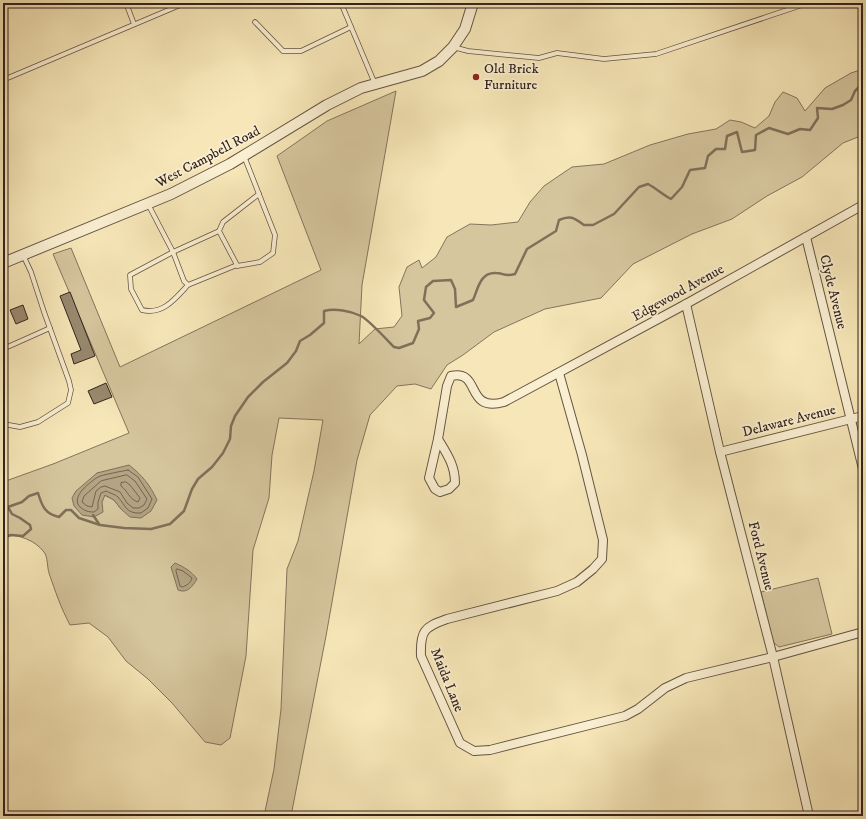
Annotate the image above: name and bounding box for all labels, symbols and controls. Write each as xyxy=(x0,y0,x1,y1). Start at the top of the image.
place label: Old Brick Furniture xyxy=(484,60,539,94)
marker: Old Brick Furniture xyxy=(471,72,481,82)
street label: West Campbell Road xyxy=(152,122,263,193)
street label: Clyde Avenue xyxy=(815,253,851,331)
street label: Edgewood Avenue xyxy=(629,260,727,326)
street label: Delaware Avenue xyxy=(740,401,838,441)
street label: Ford Avenue xyxy=(744,520,778,593)
street label: Maida Lane xyxy=(426,645,468,715)

